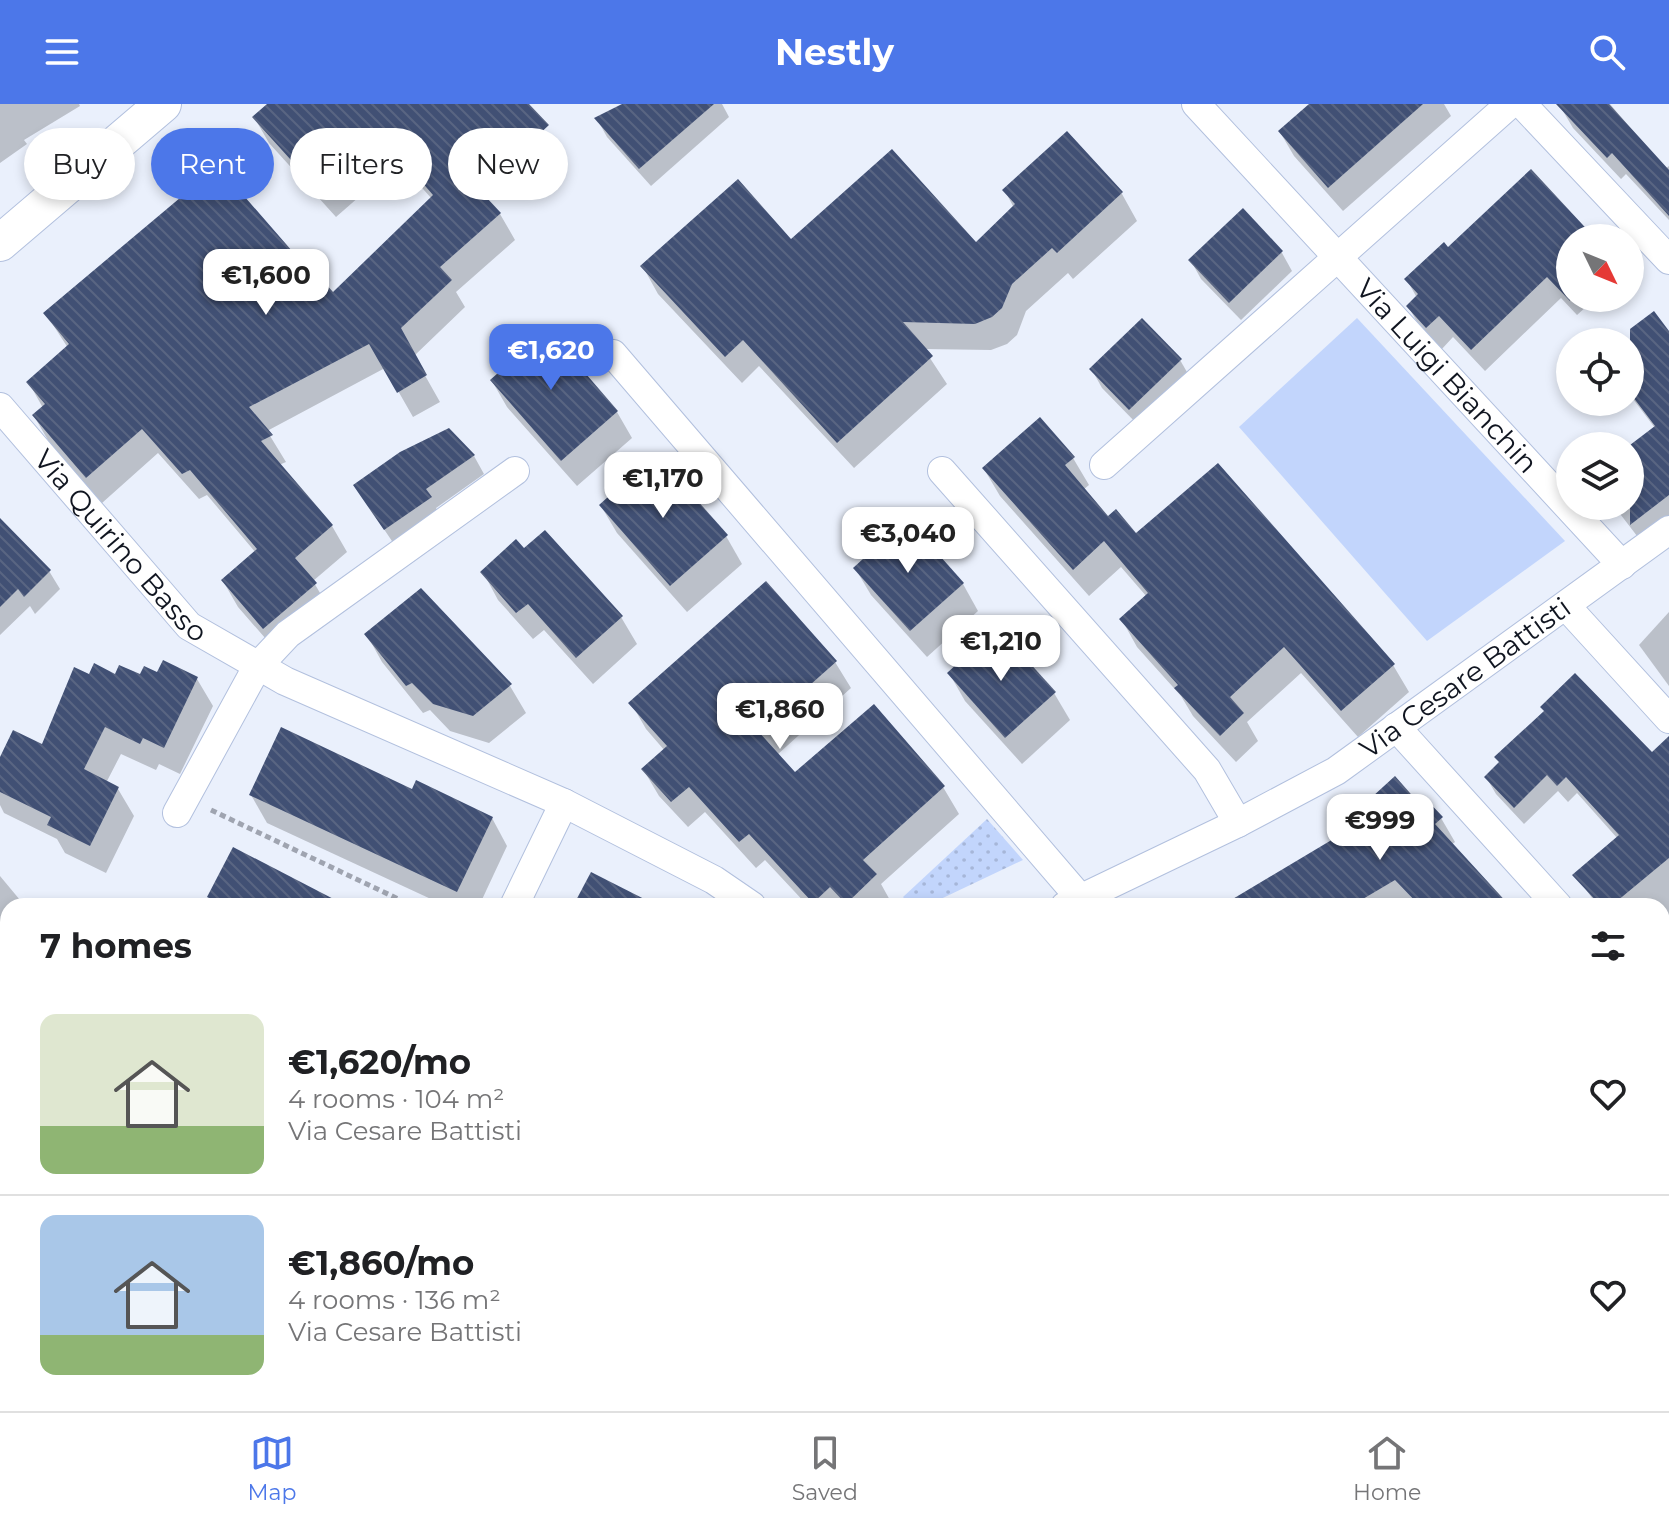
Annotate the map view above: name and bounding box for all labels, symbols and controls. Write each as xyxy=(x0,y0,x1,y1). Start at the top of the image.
icon: menu xyxy=(40,30,84,74)
text: Nestly xyxy=(775,30,894,74)
icon: search xyxy=(1585,30,1629,74)
chip: Buy xyxy=(24,128,135,200)
chip: Rent xyxy=(151,128,274,200)
chip: Filters xyxy=(290,128,432,200)
chip: New xyxy=(448,128,568,200)
north arrow xyxy=(1556,224,1644,312)
map controls xyxy=(1556,224,1644,520)
pin: €1,600 xyxy=(201,249,331,317)
text: €1,600 xyxy=(221,259,311,291)
street label: Via Luigi Bianchin xyxy=(1349,272,1545,480)
pin: €1,620 xyxy=(486,324,616,392)
button: locate xyxy=(1556,328,1644,416)
text: €1,620 xyxy=(507,334,595,366)
button: layers xyxy=(1556,432,1644,520)
street label: Via Quirino Basso xyxy=(27,442,213,649)
pin: €1,170 xyxy=(598,452,728,520)
text: €1,170 xyxy=(622,462,704,494)
pin: €3,040 xyxy=(843,507,973,575)
text: €3,040 xyxy=(860,517,956,549)
street label: Via Cesare Battisti xyxy=(1353,590,1577,765)
pin: €1,210 xyxy=(936,615,1066,683)
text: €1,210 xyxy=(960,625,1042,657)
pin: €1,860 xyxy=(715,683,845,751)
text: €1,860 xyxy=(735,693,825,725)
pin: €999 xyxy=(1333,794,1427,862)
text: €999 xyxy=(1345,804,1415,836)
icon: filters xyxy=(1586,924,1630,968)
text: 7 homes xyxy=(40,925,192,967)
text: €1,620/mo xyxy=(288,1041,471,1083)
icon: home xyxy=(104,1046,200,1142)
icon: heart xyxy=(1586,1072,1630,1116)
text: 4 rooms · 104 m² xyxy=(288,1083,505,1115)
text: Via Cesare Battisti xyxy=(288,1115,522,1147)
text: €1,860/mo xyxy=(288,1242,474,1284)
icon: home xyxy=(104,1247,200,1343)
icon: heart xyxy=(1586,1273,1630,1317)
text: 4 rooms · 136 m² xyxy=(288,1284,501,1316)
text: Via Cesare Battisti xyxy=(288,1316,522,1348)
tab: Map xyxy=(248,1431,297,1506)
tab: Saved xyxy=(792,1431,858,1506)
tab: Home xyxy=(1353,1431,1421,1506)

